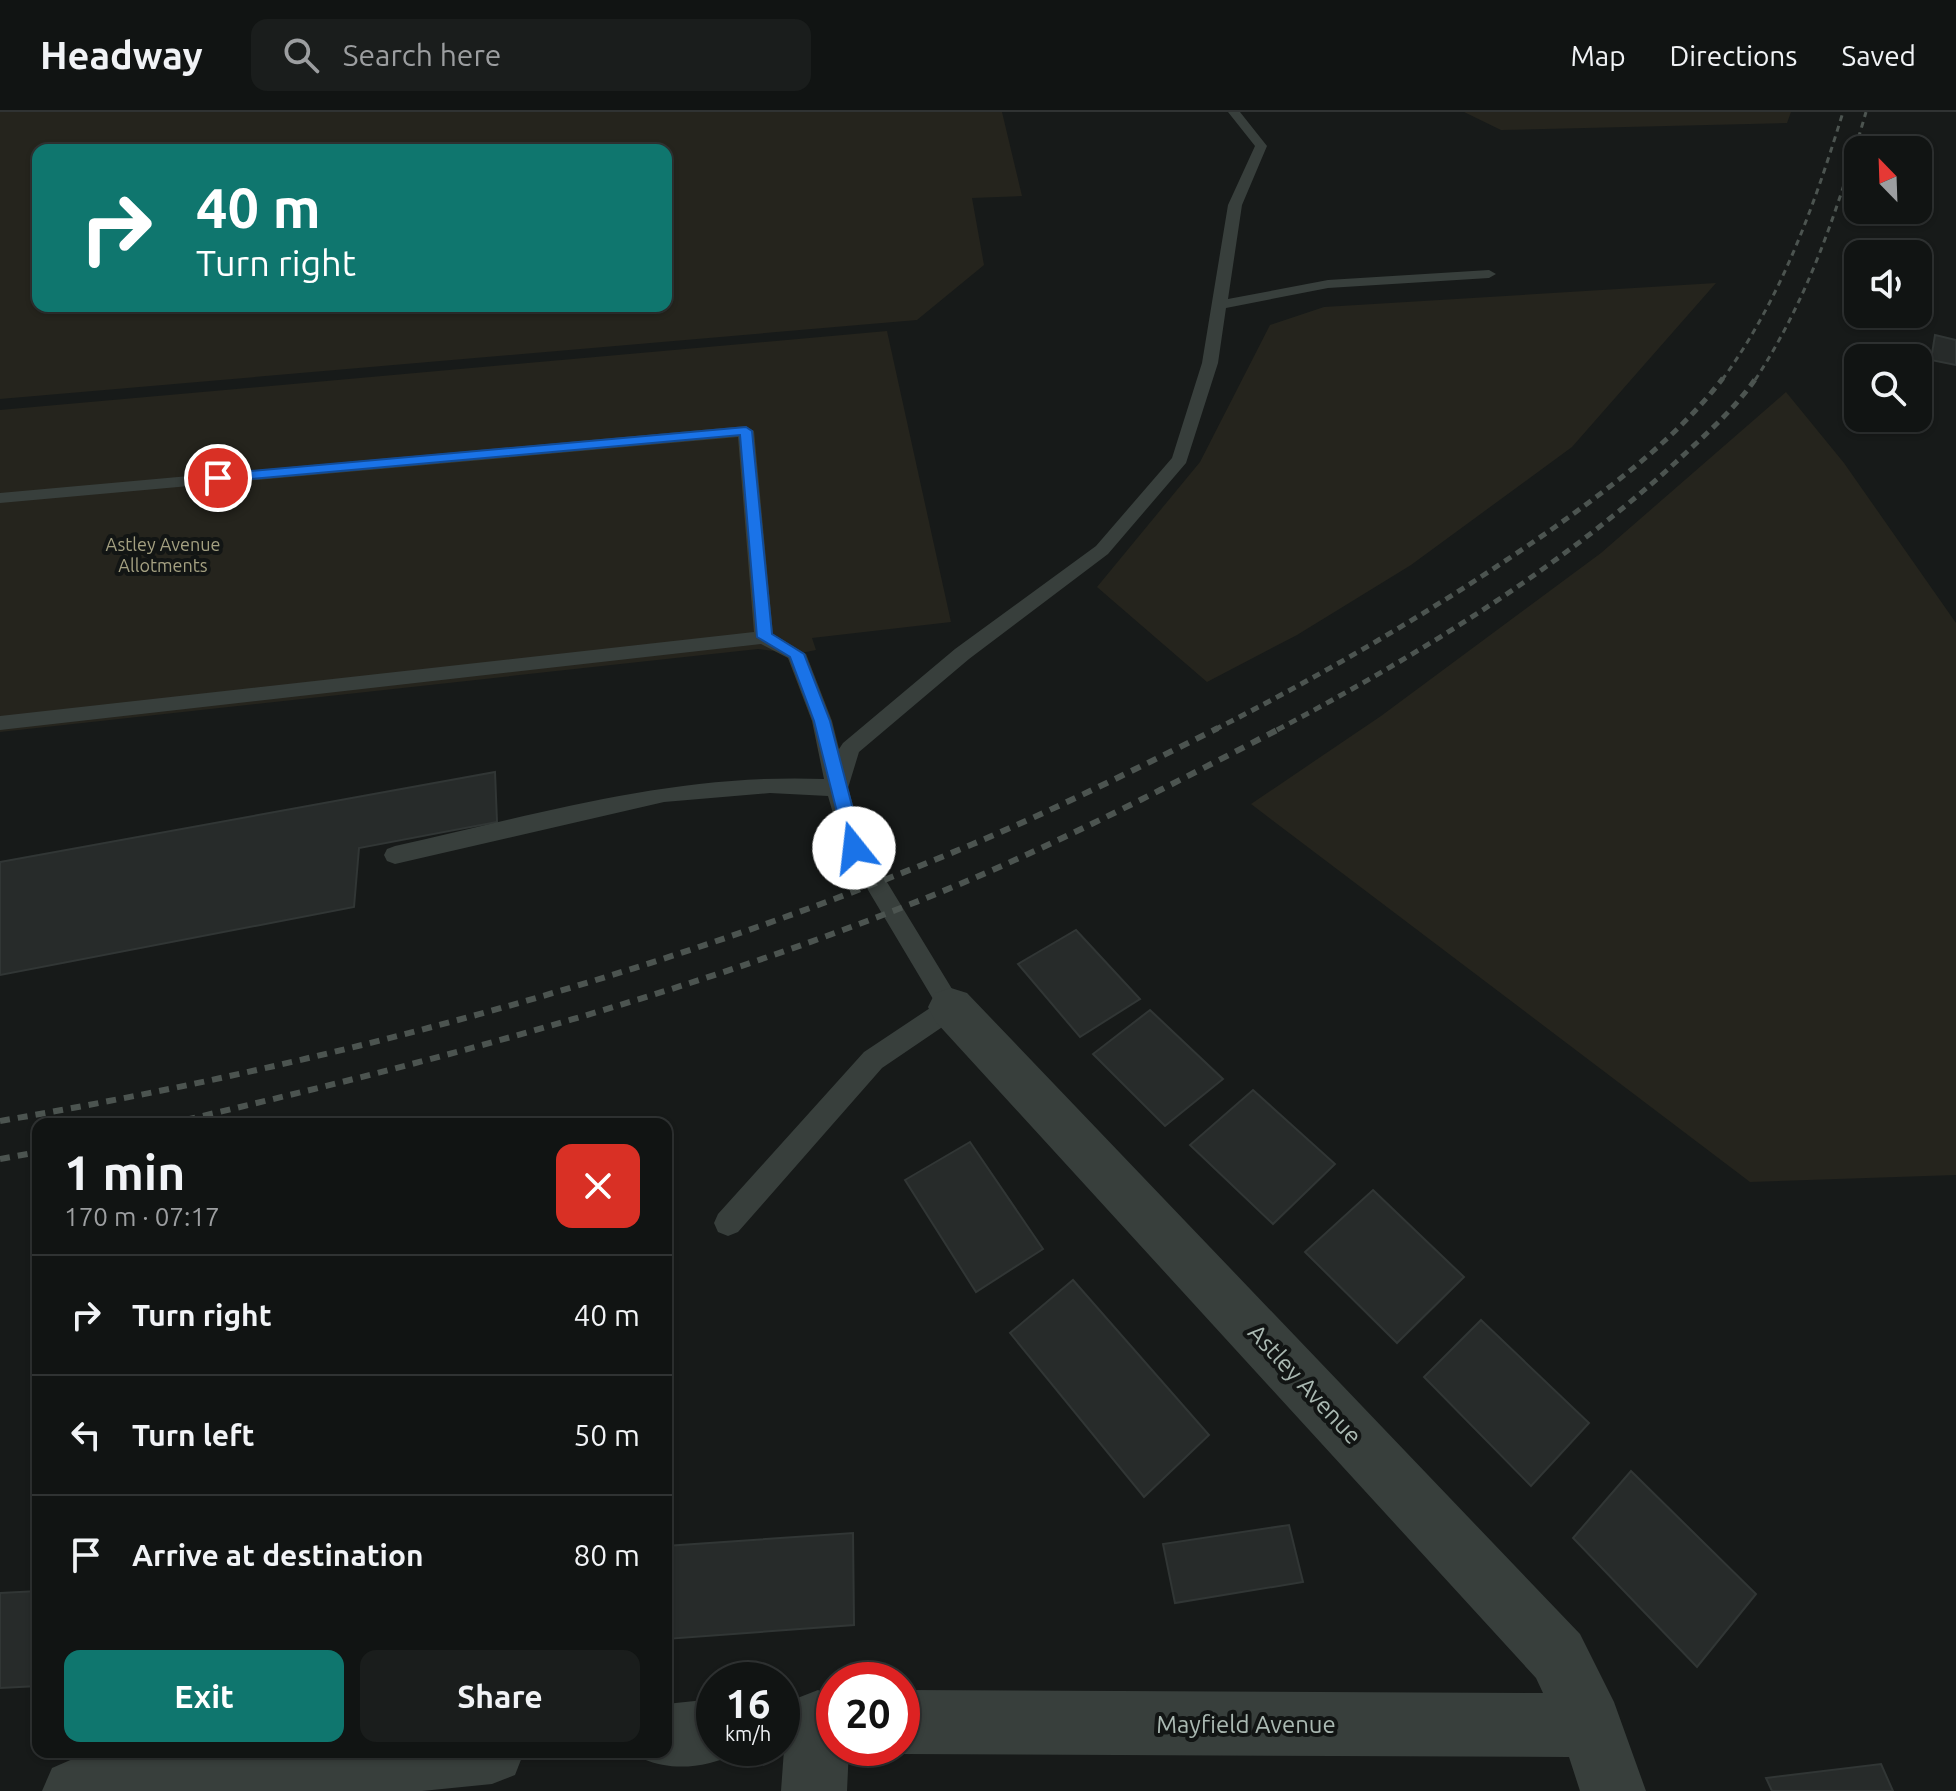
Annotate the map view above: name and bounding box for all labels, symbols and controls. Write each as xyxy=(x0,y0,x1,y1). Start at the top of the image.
search box xyxy=(251,19,811,91)
icon: search xyxy=(279,33,323,77)
text: Headway xyxy=(40,34,203,76)
text: Search here xyxy=(343,38,501,72)
text: Map xyxy=(1570,40,1626,71)
text: Directions xyxy=(1670,40,1797,71)
text: Saved xyxy=(1841,40,1916,71)
north arrow xyxy=(1844,136,1932,224)
map controls xyxy=(1844,136,1932,432)
icon: right xyxy=(64,176,168,280)
text: 40 m xyxy=(196,176,321,239)
button: sound xyxy=(1844,240,1932,328)
text: Turn right xyxy=(196,242,356,283)
button: search xyxy=(1844,344,1932,432)
pin xyxy=(184,444,252,512)
icon: arrive xyxy=(196,456,240,500)
park label: Astley Avenue Allotments xyxy=(106,534,220,575)
position arrow xyxy=(812,806,896,890)
button: close xyxy=(556,1144,640,1228)
text: 1 min xyxy=(64,1145,185,1199)
text: 170 m · 07:17 xyxy=(64,1202,220,1231)
icon: right xyxy=(64,1293,108,1337)
text: Turn right xyxy=(132,1298,272,1332)
text: 40 m xyxy=(573,1298,640,1332)
street label: Astley Avenue xyxy=(1243,1319,1367,1449)
icon: left xyxy=(64,1413,108,1457)
text: Turn left xyxy=(132,1418,254,1452)
text: 50 m xyxy=(573,1418,640,1452)
icon: arrive xyxy=(64,1533,108,1577)
text: Arrive at destination xyxy=(132,1538,424,1572)
text: 80 m xyxy=(573,1538,640,1572)
button: Exit xyxy=(64,1650,344,1742)
button: Share xyxy=(360,1650,640,1742)
speed limit sign: 20 xyxy=(816,1662,920,1766)
text: 16 xyxy=(725,1681,771,1726)
street label: Mayfield Avenue xyxy=(1156,1711,1336,1738)
text: km/h xyxy=(725,1722,771,1745)

